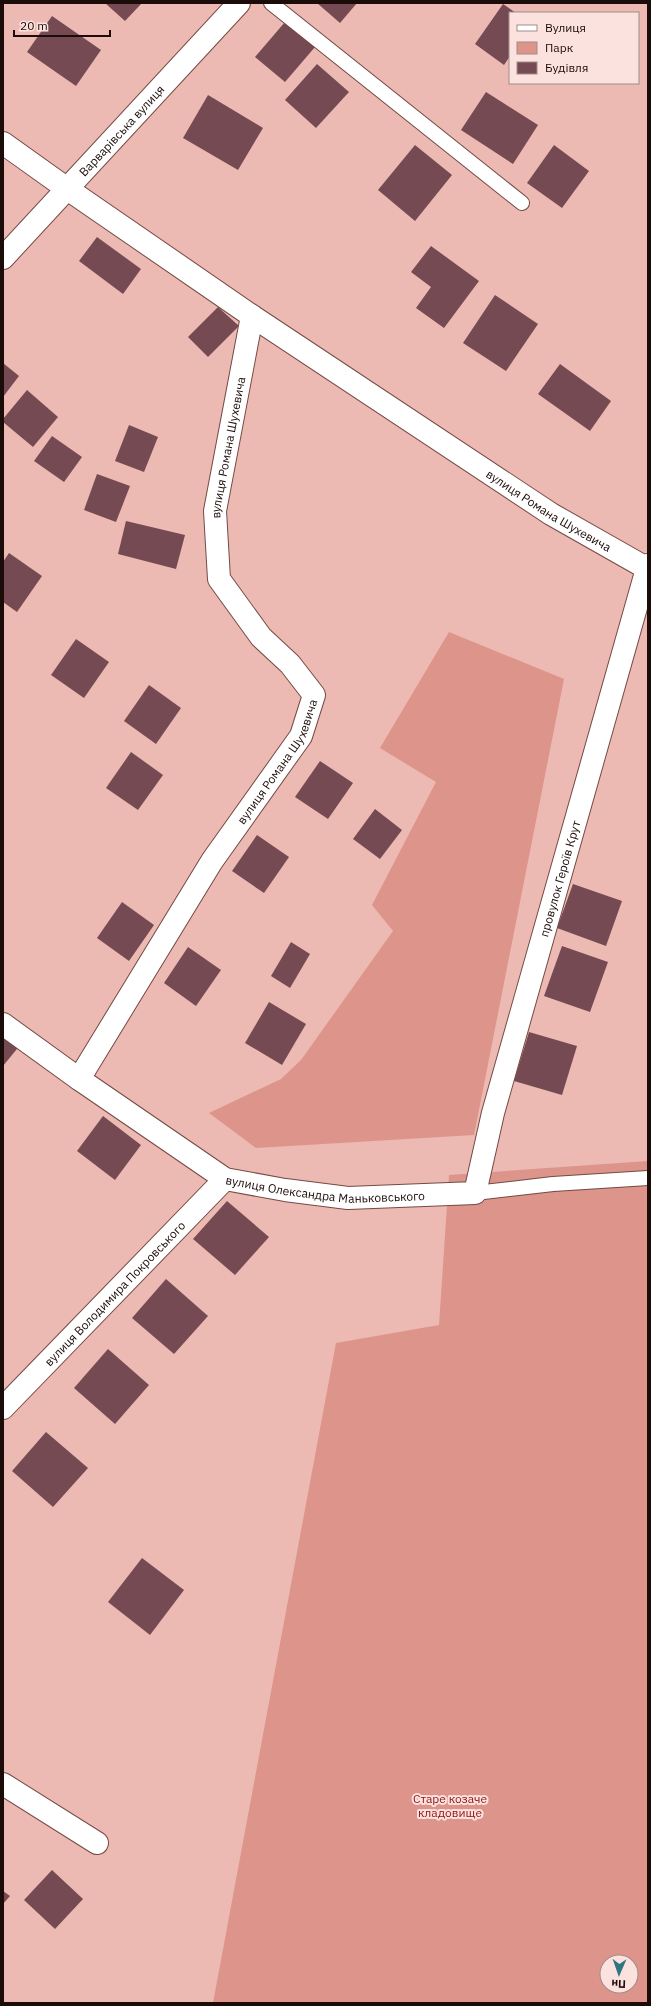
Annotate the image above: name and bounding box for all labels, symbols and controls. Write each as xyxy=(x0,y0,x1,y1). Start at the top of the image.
scale bar xyxy=(14,12,110,38)
legend xyxy=(509,12,639,84)
text: 20 m xyxy=(20,18,48,33)
text: Вулиця xyxy=(545,20,586,35)
text: Парк xyxy=(545,40,574,55)
text: Будівля xyxy=(545,60,588,75)
street label: Варварівська вулиця xyxy=(75,82,167,179)
street label: вулиця Романа Шухевича xyxy=(207,375,248,519)
street label: вулиця Романа Шухевича xyxy=(484,466,615,555)
street label: вулиця Романа Шухевича xyxy=(233,697,320,827)
street label: провулок Героїв Крут xyxy=(536,818,583,938)
street label: вулиця Олександра Маньковського xyxy=(225,1172,425,1205)
street label: вулиця Володимира Покровського xyxy=(41,1217,188,1369)
park label: Старе козаче кладовище xyxy=(413,1791,487,1820)
north arrow xyxy=(599,1954,639,1994)
text: Пн xyxy=(611,1977,626,1991)

